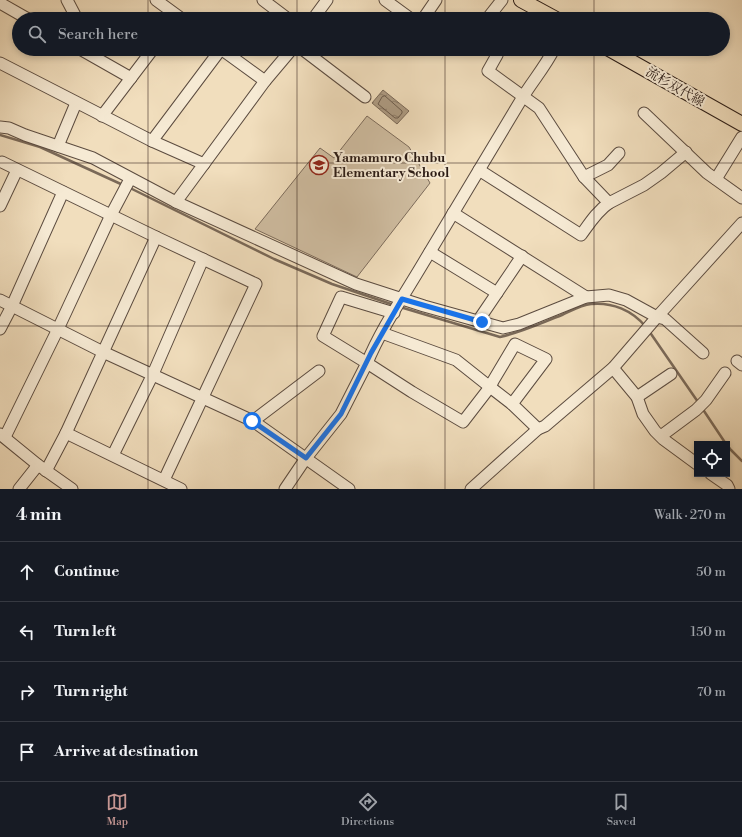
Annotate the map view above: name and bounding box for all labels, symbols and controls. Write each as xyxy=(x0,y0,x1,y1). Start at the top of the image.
search box xyxy=(12,12,730,56)
icon: search xyxy=(26,23,48,45)
text: Search here xyxy=(58,25,138,44)
street label: 流杉双代線 xyxy=(643,64,707,110)
place label: Yamamuro Chubu Elementary School xyxy=(333,150,450,181)
school or university icon: Yamamuro Chubu Elementary School xyxy=(308,154,330,176)
route end xyxy=(473,313,491,331)
route start xyxy=(243,412,261,430)
map controls xyxy=(694,441,730,477)
button: locate xyxy=(694,441,730,477)
text: 4 min xyxy=(16,504,61,526)
text: Walk · 270 m xyxy=(654,507,726,523)
icon: ahead xyxy=(16,561,38,583)
text: Continue xyxy=(54,562,119,581)
text: 50 m xyxy=(696,564,726,580)
icon: left xyxy=(16,621,38,643)
text: Turn left xyxy=(54,622,116,641)
text: 150 m xyxy=(691,624,726,640)
icon: right xyxy=(16,681,38,703)
text: Turn right xyxy=(54,682,128,701)
text: 70 m xyxy=(697,684,726,700)
icon: arrive xyxy=(16,741,38,763)
text: Arrive at destination xyxy=(54,742,198,761)
tab: Map xyxy=(106,791,128,829)
tab: Directions xyxy=(341,791,394,829)
tab: Saved xyxy=(607,791,636,829)

